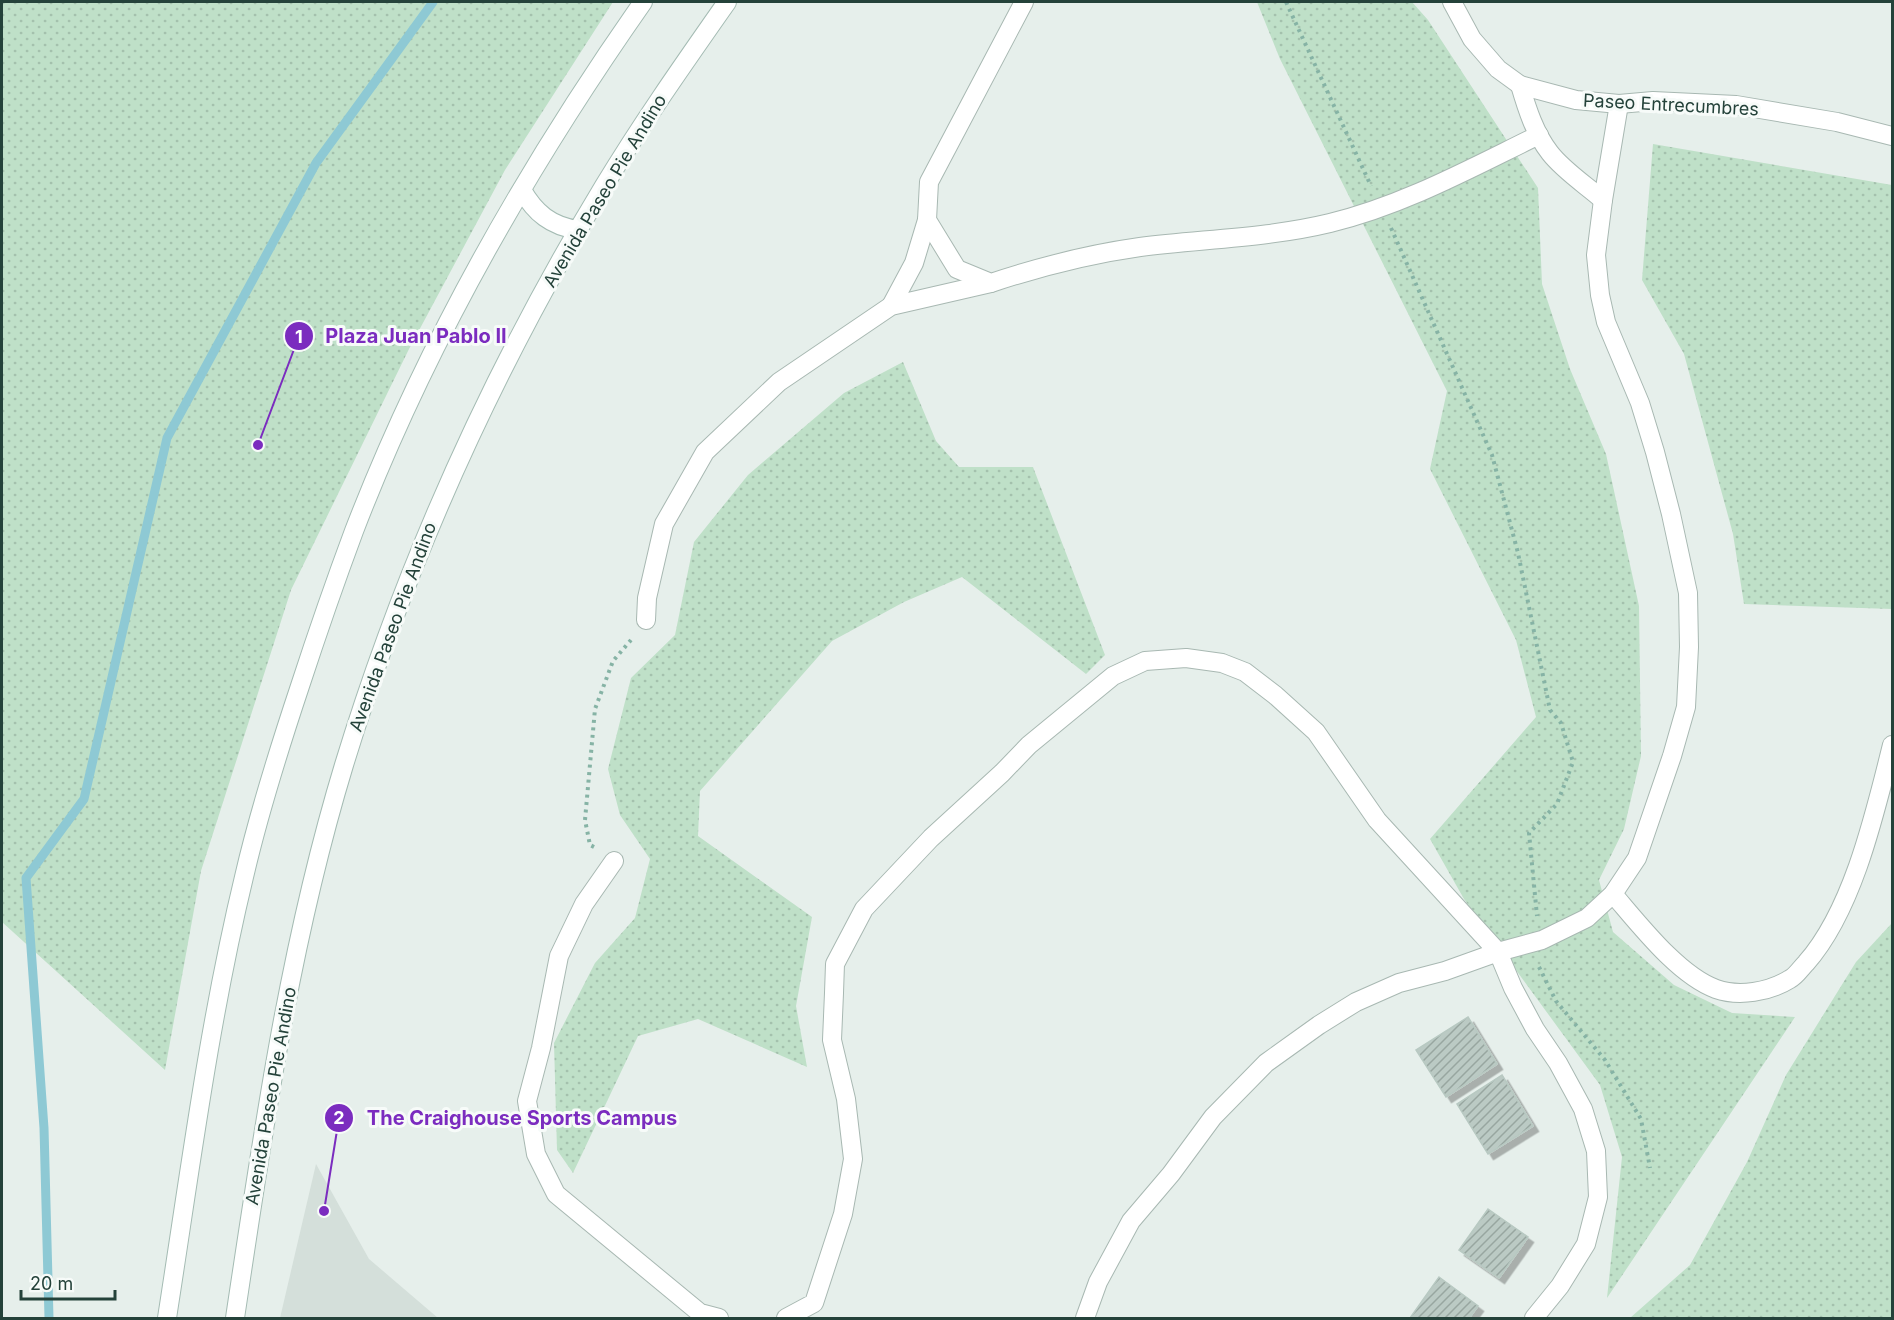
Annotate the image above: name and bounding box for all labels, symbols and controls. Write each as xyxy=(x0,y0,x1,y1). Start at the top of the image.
street label: Paseo Entrecumbres xyxy=(1583,89,1759,120)
street label: Avenida Paseo Pie Andino xyxy=(539,90,671,291)
callout: Plaza Juan Pablo II xyxy=(284,317,519,355)
text: Plaza Juan Pablo II xyxy=(325,324,507,348)
text: 1 xyxy=(295,326,303,347)
street label: Avenida Paseo Pie Andino xyxy=(345,519,440,734)
street label: Avenida Paseo Pie Andino xyxy=(241,985,300,1207)
callout: The Craighouse Sports Campus xyxy=(324,1099,689,1137)
text: The Craighouse Sports Campus xyxy=(367,1106,677,1130)
text: 2 xyxy=(333,1107,345,1128)
scale bar xyxy=(21,1263,116,1301)
text: 20 m xyxy=(30,1273,73,1294)

